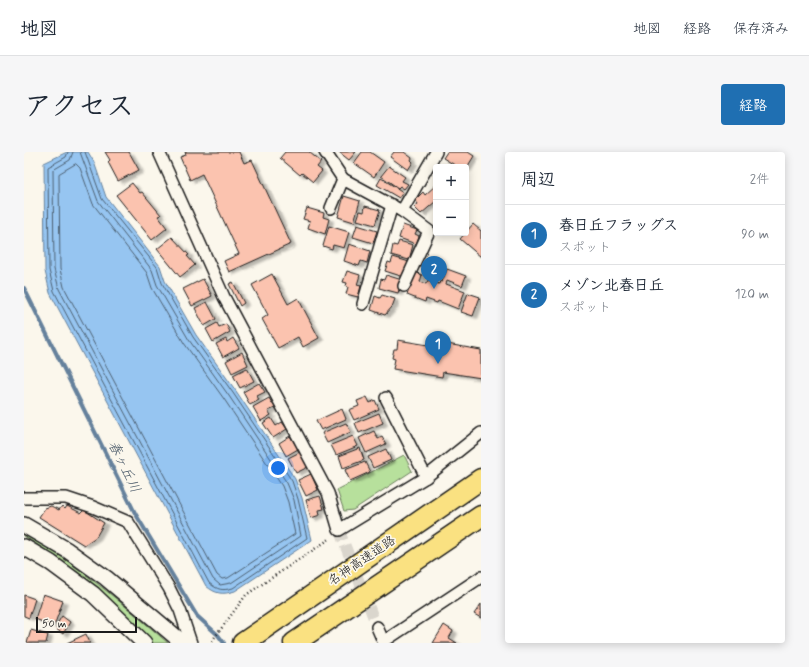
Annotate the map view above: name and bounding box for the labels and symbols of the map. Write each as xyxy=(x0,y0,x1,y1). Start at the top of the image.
pin: 2 xyxy=(421,256,447,289)
pin: 1 xyxy=(425,331,451,364)
water label: 春ヶ丘川 xyxy=(104,438,144,496)
your location xyxy=(268,458,288,478)
street label: 名神高速道路 xyxy=(325,532,399,590)
scale bar xyxy=(36,615,137,634)

